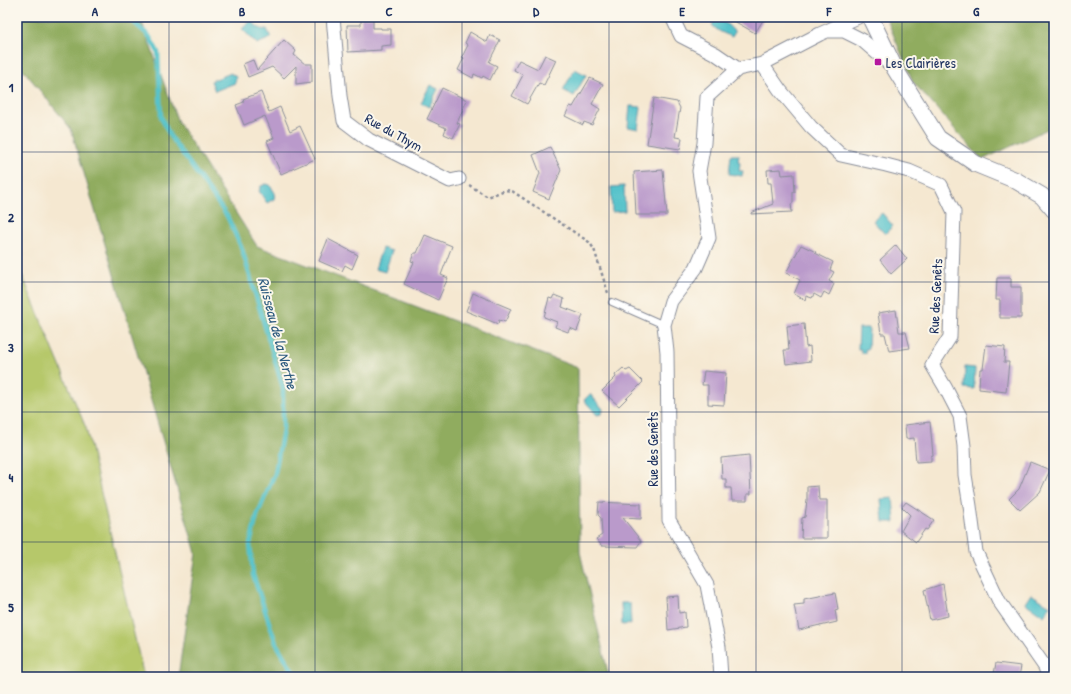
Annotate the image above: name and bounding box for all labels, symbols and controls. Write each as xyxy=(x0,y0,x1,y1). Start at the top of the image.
text: A xyxy=(92,2,99,20)
text: B xyxy=(239,2,246,20)
text: C xyxy=(385,2,393,20)
text: D xyxy=(533,2,540,20)
text: E xyxy=(679,2,685,20)
text: F xyxy=(826,2,833,20)
text: G xyxy=(973,2,980,20)
place label: Les Clairières xyxy=(886,53,956,72)
marker: Les Clairières xyxy=(873,57,883,67)
text: 1 xyxy=(9,78,14,96)
street label: Rue du Thym xyxy=(361,108,426,156)
text: 2 xyxy=(8,208,15,226)
street label: Rue des Genêts xyxy=(924,258,946,334)
water label: Ruisseau de la Nerthe xyxy=(253,275,303,392)
text: 3 xyxy=(8,338,14,356)
street label: Rue des Genêts xyxy=(643,412,662,486)
text: 4 xyxy=(9,468,14,486)
text: 5 xyxy=(8,598,14,616)

